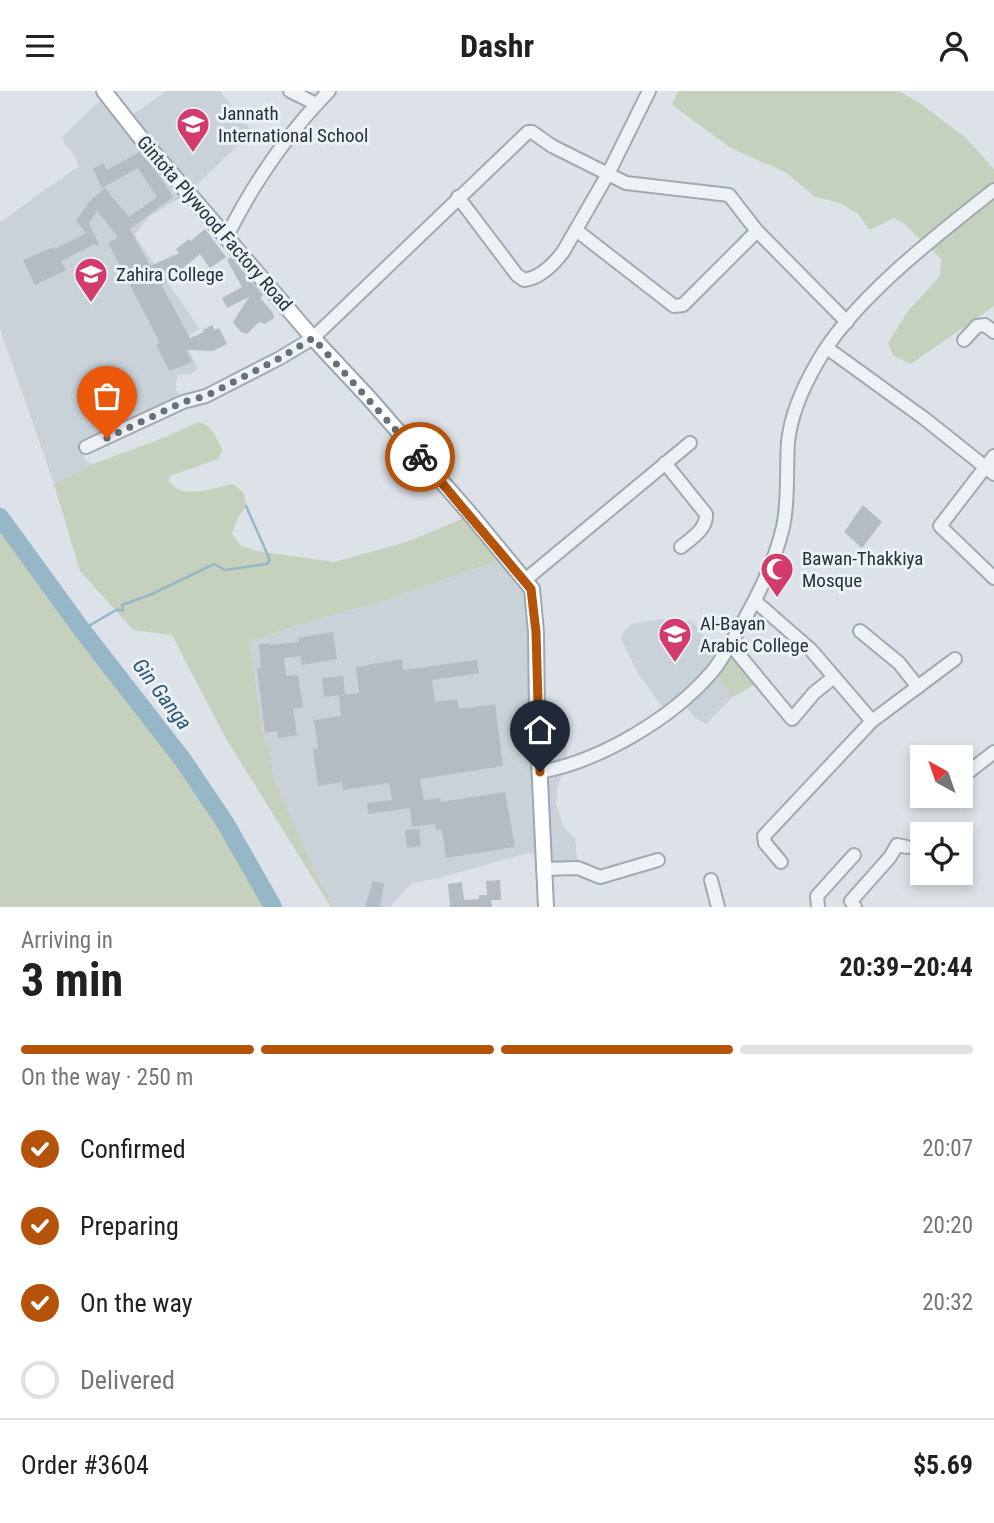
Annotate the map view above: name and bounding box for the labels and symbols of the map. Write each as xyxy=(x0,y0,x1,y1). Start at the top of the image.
place label: Jannath International School xyxy=(218,102,368,147)
school or university icon: Jannath International School xyxy=(174,105,212,154)
street label: Gintota Plywood Factory Road xyxy=(132,131,297,316)
school or university icon: Zahira College xyxy=(72,255,110,304)
place label: Zahira College xyxy=(116,263,224,286)
pin xyxy=(77,366,137,438)
courier xyxy=(385,422,455,492)
place label: Bawan-Thakkiya Mosque xyxy=(802,547,923,592)
mosque icon: Bawan-Thakkiya Mosque xyxy=(758,550,796,599)
place label: Al-Bayan Arabic College xyxy=(700,612,809,657)
school or university icon: Al-Bayan Arabic College xyxy=(656,615,694,664)
water label: Gin Ganga xyxy=(127,654,197,734)
pin xyxy=(510,700,570,772)
north arrow xyxy=(910,745,973,809)

